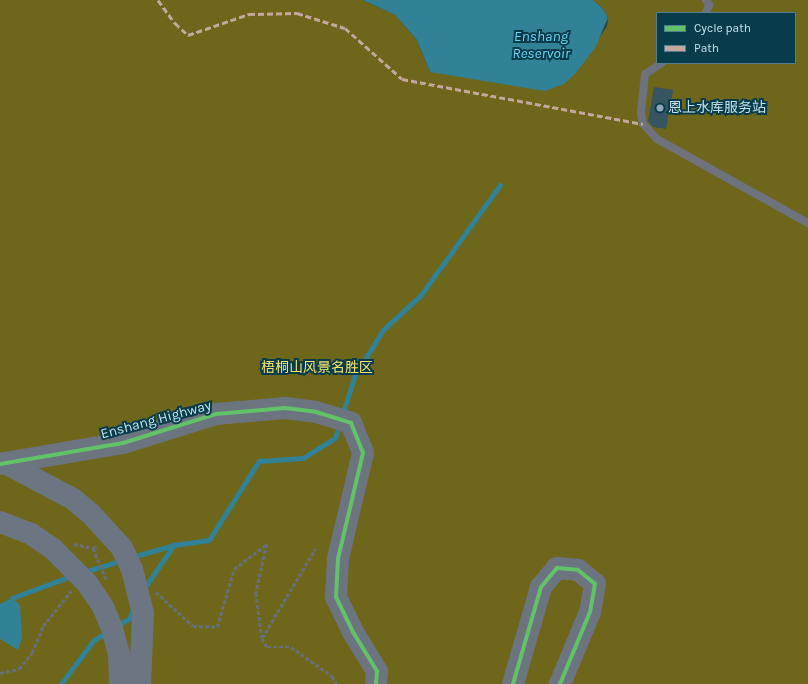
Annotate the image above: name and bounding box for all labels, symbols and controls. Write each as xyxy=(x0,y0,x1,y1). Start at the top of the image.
legend xyxy=(656,12,796,64)
text: Cycle path xyxy=(694,21,751,35)
water label: Enshang Reservoir xyxy=(512,27,570,62)
text: Path xyxy=(694,41,719,55)
place label: 恩上水库服务站 xyxy=(668,100,766,116)
marker: 恩上水库服务站 xyxy=(655,103,665,113)
park label: 梧桐山风景名胜区 xyxy=(261,360,373,376)
street label: Enshang Highway xyxy=(99,397,213,443)

